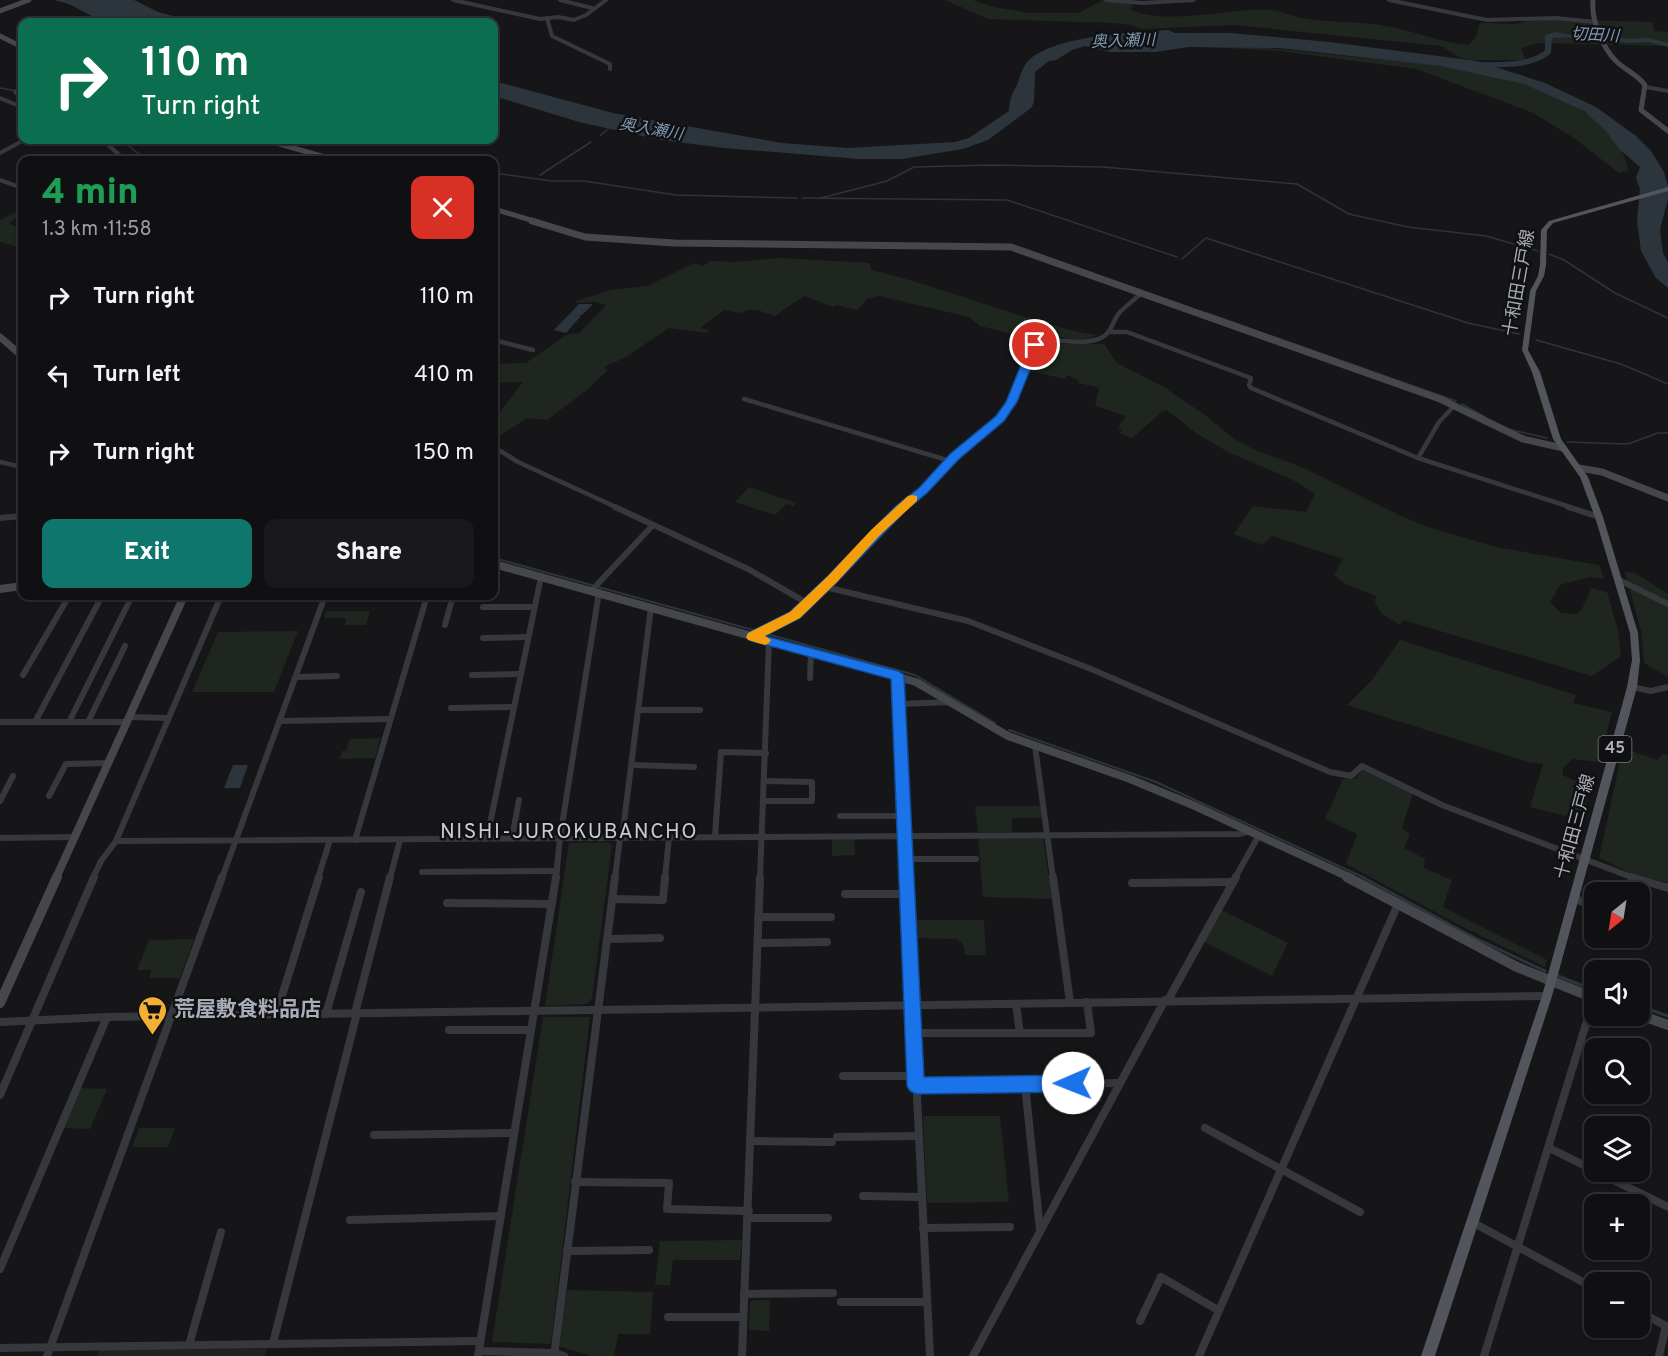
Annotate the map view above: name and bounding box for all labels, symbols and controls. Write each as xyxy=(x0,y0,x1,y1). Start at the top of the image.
water label: 切田川 xyxy=(1571,25,1621,47)
water label: 奥入瀬川 xyxy=(1091,31,1157,53)
text: 110 m xyxy=(141,38,250,91)
icon: right xyxy=(42,42,120,120)
text: Turn right xyxy=(141,90,260,124)
water label: 奥入瀬川 xyxy=(618,115,686,146)
text: 4 min xyxy=(42,171,139,217)
button: close xyxy=(411,176,474,239)
text: 1.3 km · 11:58 xyxy=(42,217,152,243)
street label: 十和田三戸線 xyxy=(1499,228,1541,338)
icon: right xyxy=(42,281,75,314)
text: Turn right xyxy=(93,284,195,311)
text: 110 m xyxy=(420,284,474,311)
pin xyxy=(1009,319,1060,370)
icon: arrive xyxy=(1018,328,1051,361)
icon: left xyxy=(42,359,75,392)
text: Turn left xyxy=(93,362,181,389)
text: 410 m xyxy=(414,362,474,389)
icon: right xyxy=(42,437,75,470)
text: Turn right xyxy=(93,440,195,467)
text: 150 m xyxy=(414,440,474,467)
button: Exit xyxy=(42,519,252,588)
button: Share xyxy=(264,519,474,588)
road number: 45 xyxy=(1598,736,1632,762)
street label: 十和田三戸線 xyxy=(1551,772,1601,882)
district label: NISHI-JUROKUBANCHO xyxy=(440,819,698,846)
north arrow xyxy=(1584,882,1650,948)
map controls xyxy=(1584,882,1650,1338)
button: sound xyxy=(1584,960,1650,1026)
supermarket icon: 荒屋敷食料品店 xyxy=(137,994,169,1036)
place label: 荒屋敷食料品店 xyxy=(174,997,321,1024)
button: search xyxy=(1584,1038,1650,1104)
position arrow xyxy=(1041,1051,1105,1115)
button: layers xyxy=(1584,1116,1650,1182)
button: + xyxy=(1584,1194,1650,1260)
button: − xyxy=(1584,1272,1650,1338)

